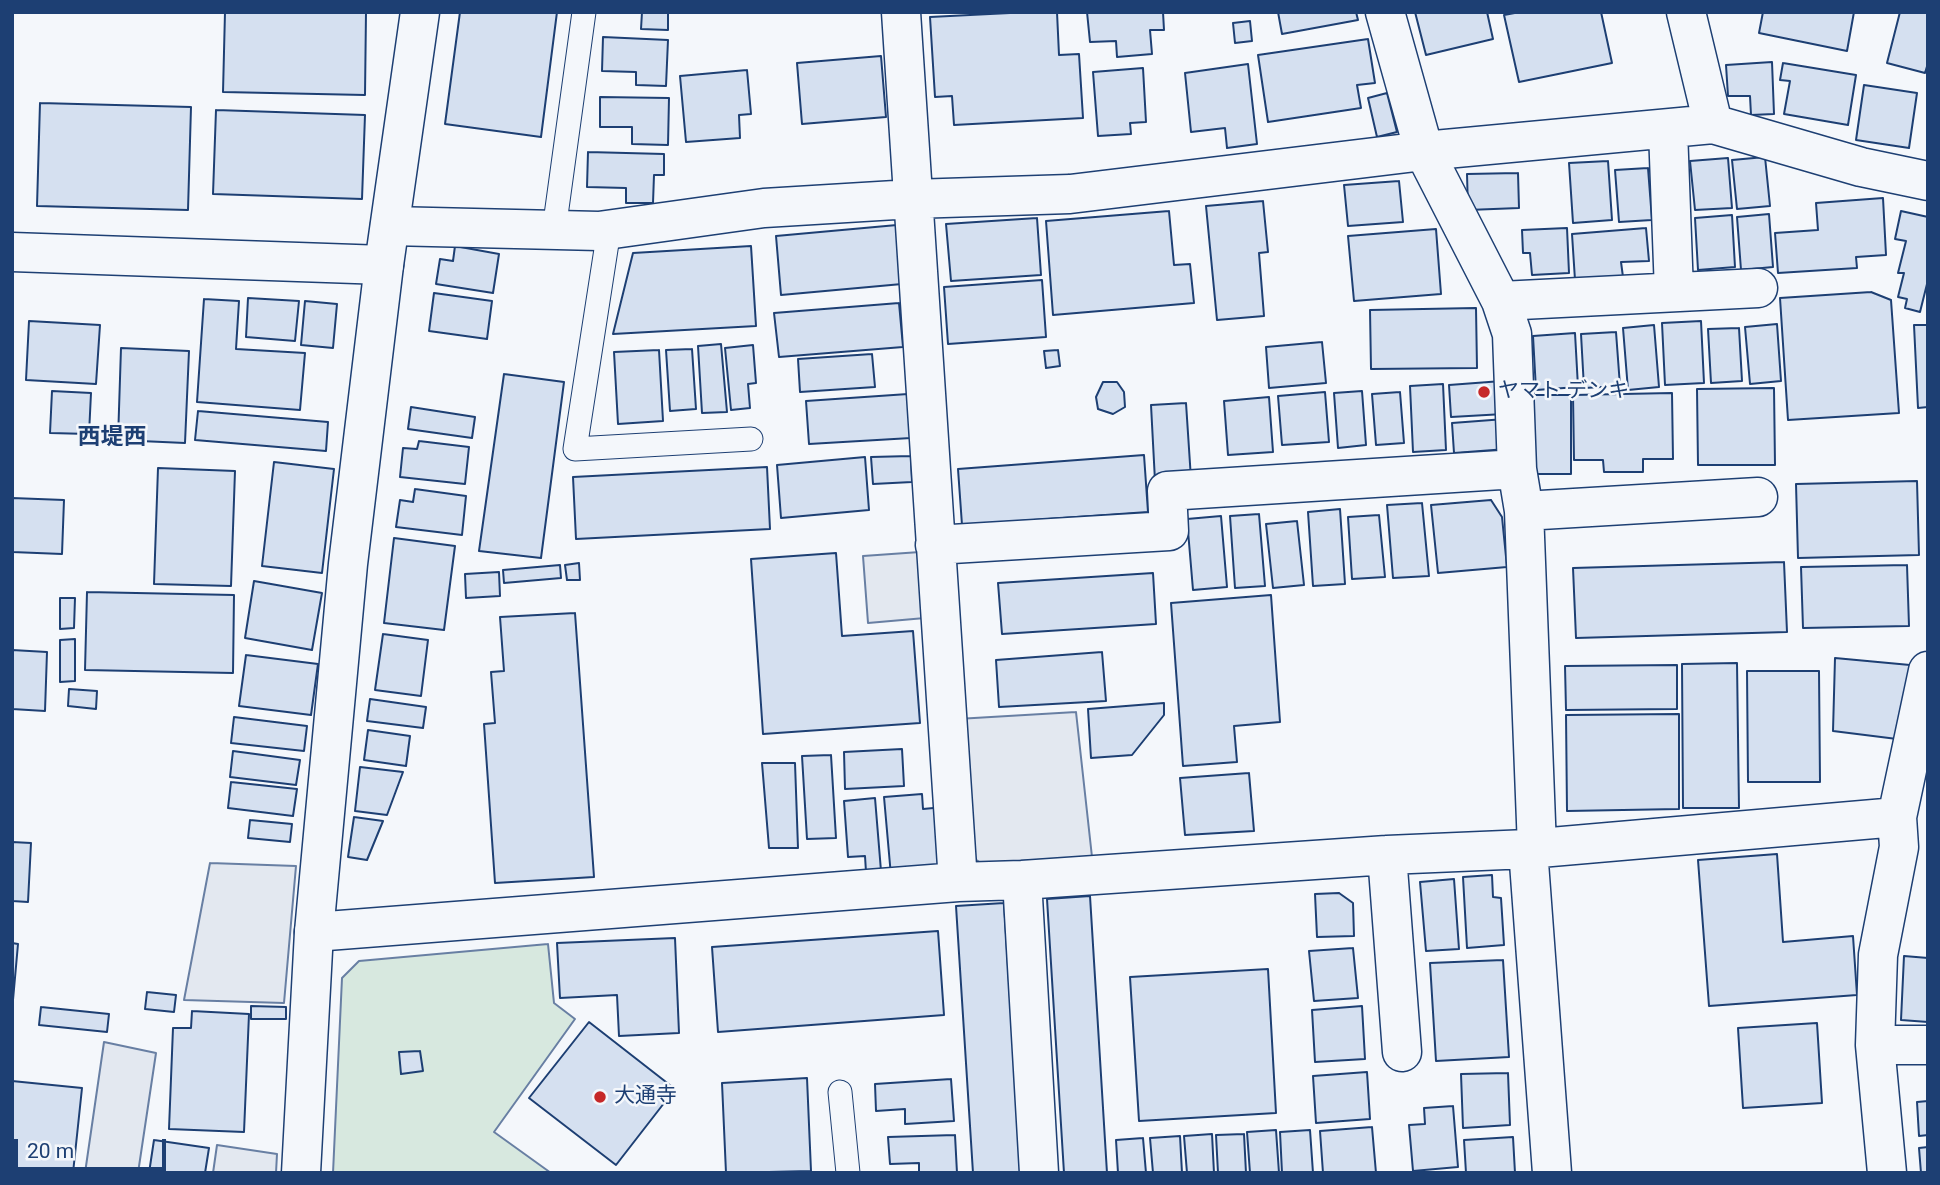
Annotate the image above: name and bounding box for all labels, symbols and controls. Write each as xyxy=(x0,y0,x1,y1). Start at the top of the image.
place label: ヤマト デンキ xyxy=(1498,379,1629,405)
marker: ヤマト デンキ xyxy=(1476,384,1492,400)
district label: 西堤西 xyxy=(78,424,146,452)
place label: 大通寺 xyxy=(614,1084,677,1110)
marker: 大通寺 xyxy=(592,1089,608,1105)
scale bar xyxy=(18,1126,170,1170)
text: 20 m xyxy=(27,1139,74,1163)

